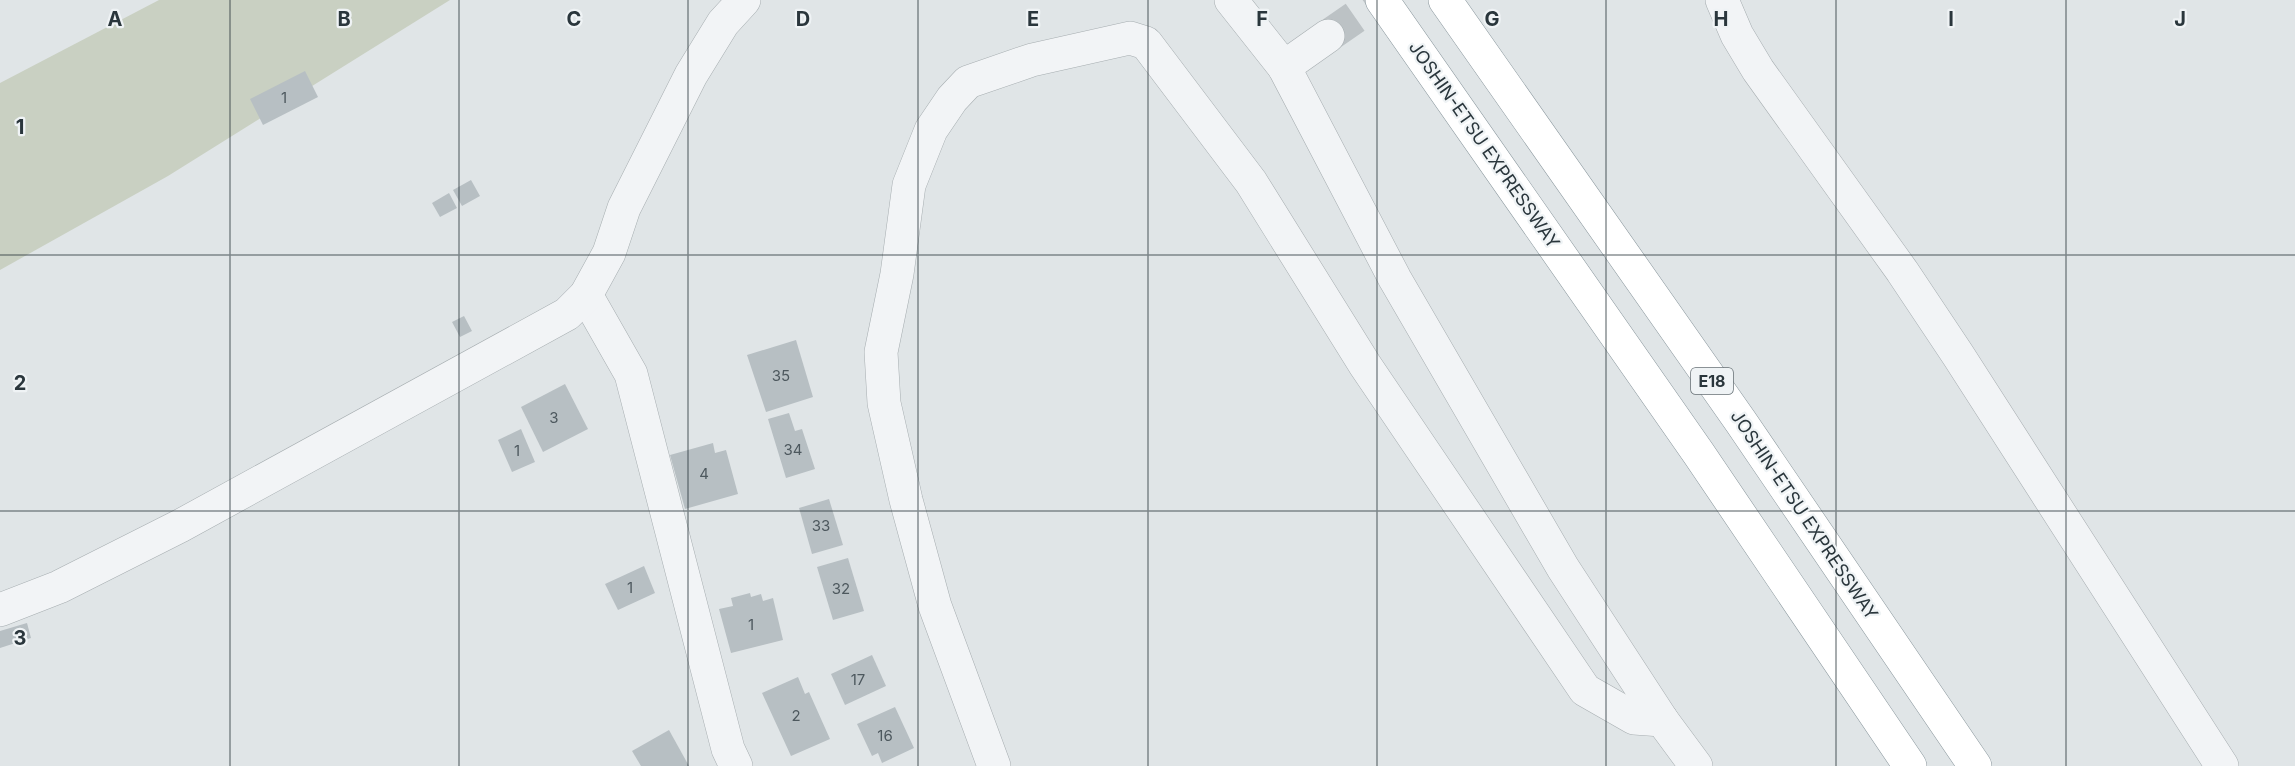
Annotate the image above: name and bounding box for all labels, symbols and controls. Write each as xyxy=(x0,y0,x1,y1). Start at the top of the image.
text: A xyxy=(108,7,123,31)
text: B xyxy=(337,7,351,31)
text: C xyxy=(567,7,581,31)
text: D xyxy=(796,7,810,31)
text: E xyxy=(1027,7,1039,31)
text: F xyxy=(1256,7,1268,31)
text: G xyxy=(1484,7,1500,31)
text: H xyxy=(1714,7,1728,31)
text: I xyxy=(1948,7,1954,31)
text: J xyxy=(2174,7,2186,31)
street label: JOSHIN-ETSU EXPRESSWAY xyxy=(1405,37,1564,252)
house number: 1 xyxy=(281,88,287,107)
text: 1 xyxy=(16,115,24,139)
house number: 35 xyxy=(772,366,790,385)
road number: E18 xyxy=(1691,368,1733,394)
text: 2 xyxy=(14,371,26,395)
street label: JOSHIN-ETSU EXPRESSWAY xyxy=(1726,406,1883,623)
house number: 3 xyxy=(549,408,559,427)
house number: 34 xyxy=(784,440,802,459)
house number: 1 xyxy=(514,441,520,460)
house number: 4 xyxy=(699,464,709,483)
house number: 33 xyxy=(812,516,830,535)
house number: 1 xyxy=(627,578,633,597)
house number: 32 xyxy=(832,579,850,598)
house number: 1 xyxy=(748,615,754,634)
text: 3 xyxy=(14,626,26,650)
house number: 17 xyxy=(851,670,865,689)
house number: 2 xyxy=(791,706,801,725)
house number: 16 xyxy=(877,726,893,745)

